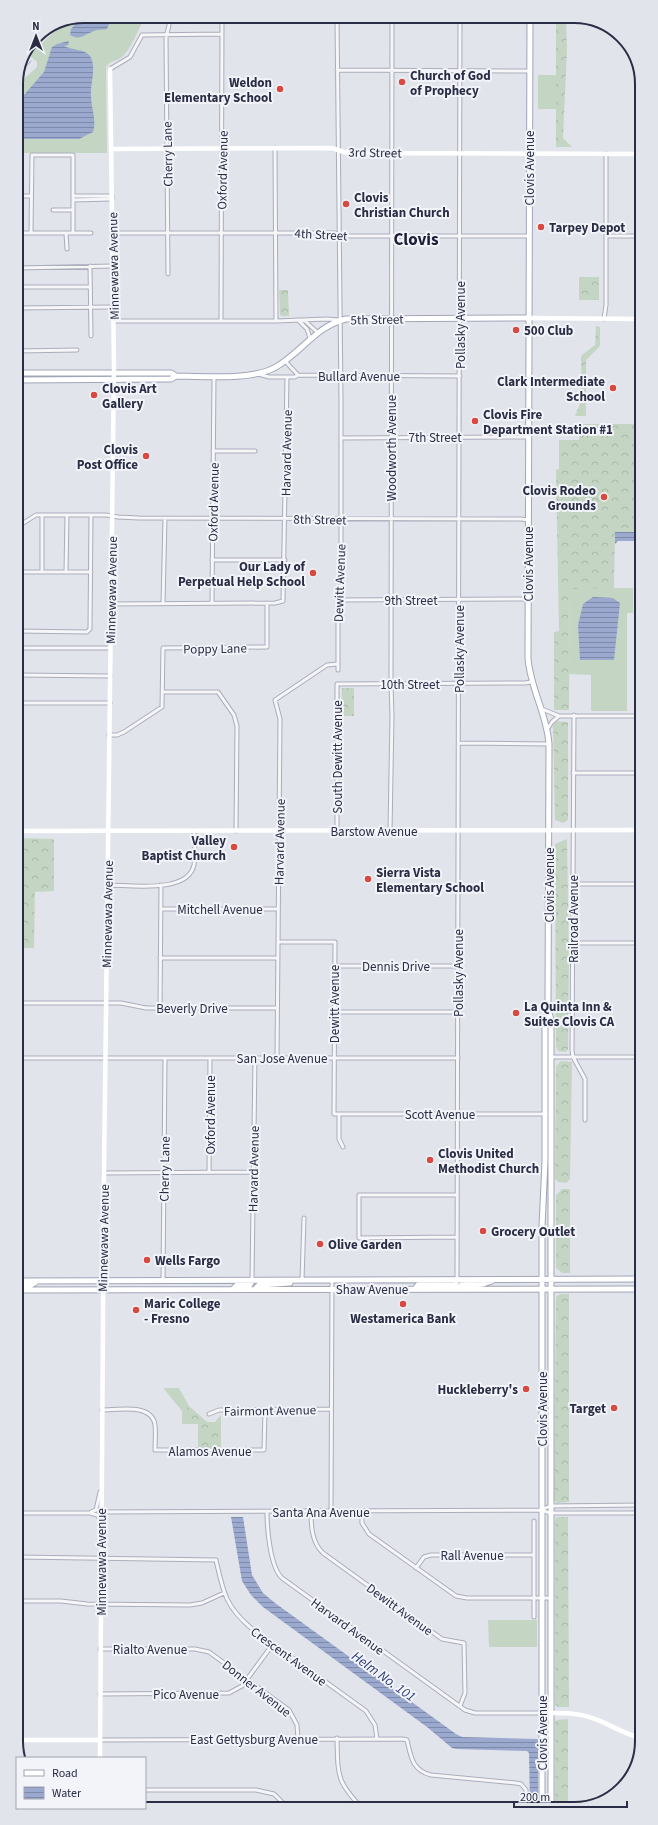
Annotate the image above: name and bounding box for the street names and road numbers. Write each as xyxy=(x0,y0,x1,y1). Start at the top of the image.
street label: Cherry Lane xyxy=(158,121,178,187)
street label: Oxford Avenue xyxy=(213,130,233,210)
street label: Clovis Avenue xyxy=(521,130,539,206)
street label: 3rd Street xyxy=(348,144,402,162)
street label: Minnewawa Avenue xyxy=(104,212,124,320)
street label: 4th Street xyxy=(294,225,349,245)
street label: Pollasky Avenue xyxy=(452,281,470,369)
street label: 5th Street xyxy=(350,311,404,329)
street label: Bullard Avenue xyxy=(318,368,400,386)
street label: Woodworth Avenue xyxy=(383,395,401,501)
street label: Harvard Avenue xyxy=(277,410,297,496)
street label: 7th Street xyxy=(408,429,462,447)
street label: Oxford Avenue xyxy=(204,462,224,542)
street label: 8th Street xyxy=(293,511,347,529)
street label: Clovis Avenue xyxy=(520,526,538,602)
street label: Minnewawa Avenue xyxy=(102,536,122,644)
street label: Dewitt Avenue xyxy=(330,544,350,622)
street label: 9th Street xyxy=(384,592,438,610)
street label: Pollasky Avenue xyxy=(451,605,469,693)
street label: Poppy Lane xyxy=(183,639,247,659)
street label: 10th Street xyxy=(380,676,440,694)
street label: South Dewitt Avenue xyxy=(329,700,347,814)
street label: Harvard Avenue xyxy=(270,799,290,885)
street label: Barstow Avenue xyxy=(330,823,418,841)
street label: Clovis Avenue xyxy=(541,847,559,923)
street label: Minnewawa Avenue xyxy=(98,860,118,968)
street label: Railroad Avenue xyxy=(565,875,583,963)
street label: Mitchell Avenue xyxy=(177,901,263,919)
street label: Pollasky Avenue xyxy=(450,929,468,1017)
street label: Dennis Drive xyxy=(362,958,430,976)
street label: Dewitt Avenue xyxy=(326,965,344,1043)
street label: Beverly Drive xyxy=(156,1000,228,1018)
street label: San Jose Avenue xyxy=(236,1050,328,1068)
street label: Oxford Avenue xyxy=(202,1075,220,1155)
street label: Scott Avenue xyxy=(405,1106,475,1124)
street label: Harvard Avenue xyxy=(244,1126,264,1212)
street label: Cherry Lane xyxy=(155,1136,175,1202)
street label: Minnewawa Avenue xyxy=(94,1184,114,1292)
street label: Shaw Avenue xyxy=(336,1281,408,1299)
street label: Clovis Avenue xyxy=(534,1371,552,1447)
street label: Fairmont Avenue xyxy=(224,1401,316,1421)
street label: Alamos Avenue xyxy=(169,1443,251,1461)
street label: Santa Ana Avenue xyxy=(272,1504,370,1522)
street label: Minnewawa Avenue xyxy=(93,1508,111,1616)
street label: Rall Avenue xyxy=(440,1547,504,1565)
street label: Dewitt Avenue xyxy=(362,1580,436,1640)
street label: Harvard Avenue xyxy=(307,1594,388,1660)
street label: Crescent Avenue xyxy=(247,1623,330,1691)
street label: Rialto Avenue xyxy=(113,1641,187,1659)
street label: Donner Avenue xyxy=(218,1656,295,1721)
street label: Pico Avenue xyxy=(153,1686,219,1704)
street label: Clovis Avenue xyxy=(534,1695,552,1771)
street label: East Gettysburg Avenue xyxy=(190,1731,318,1749)

